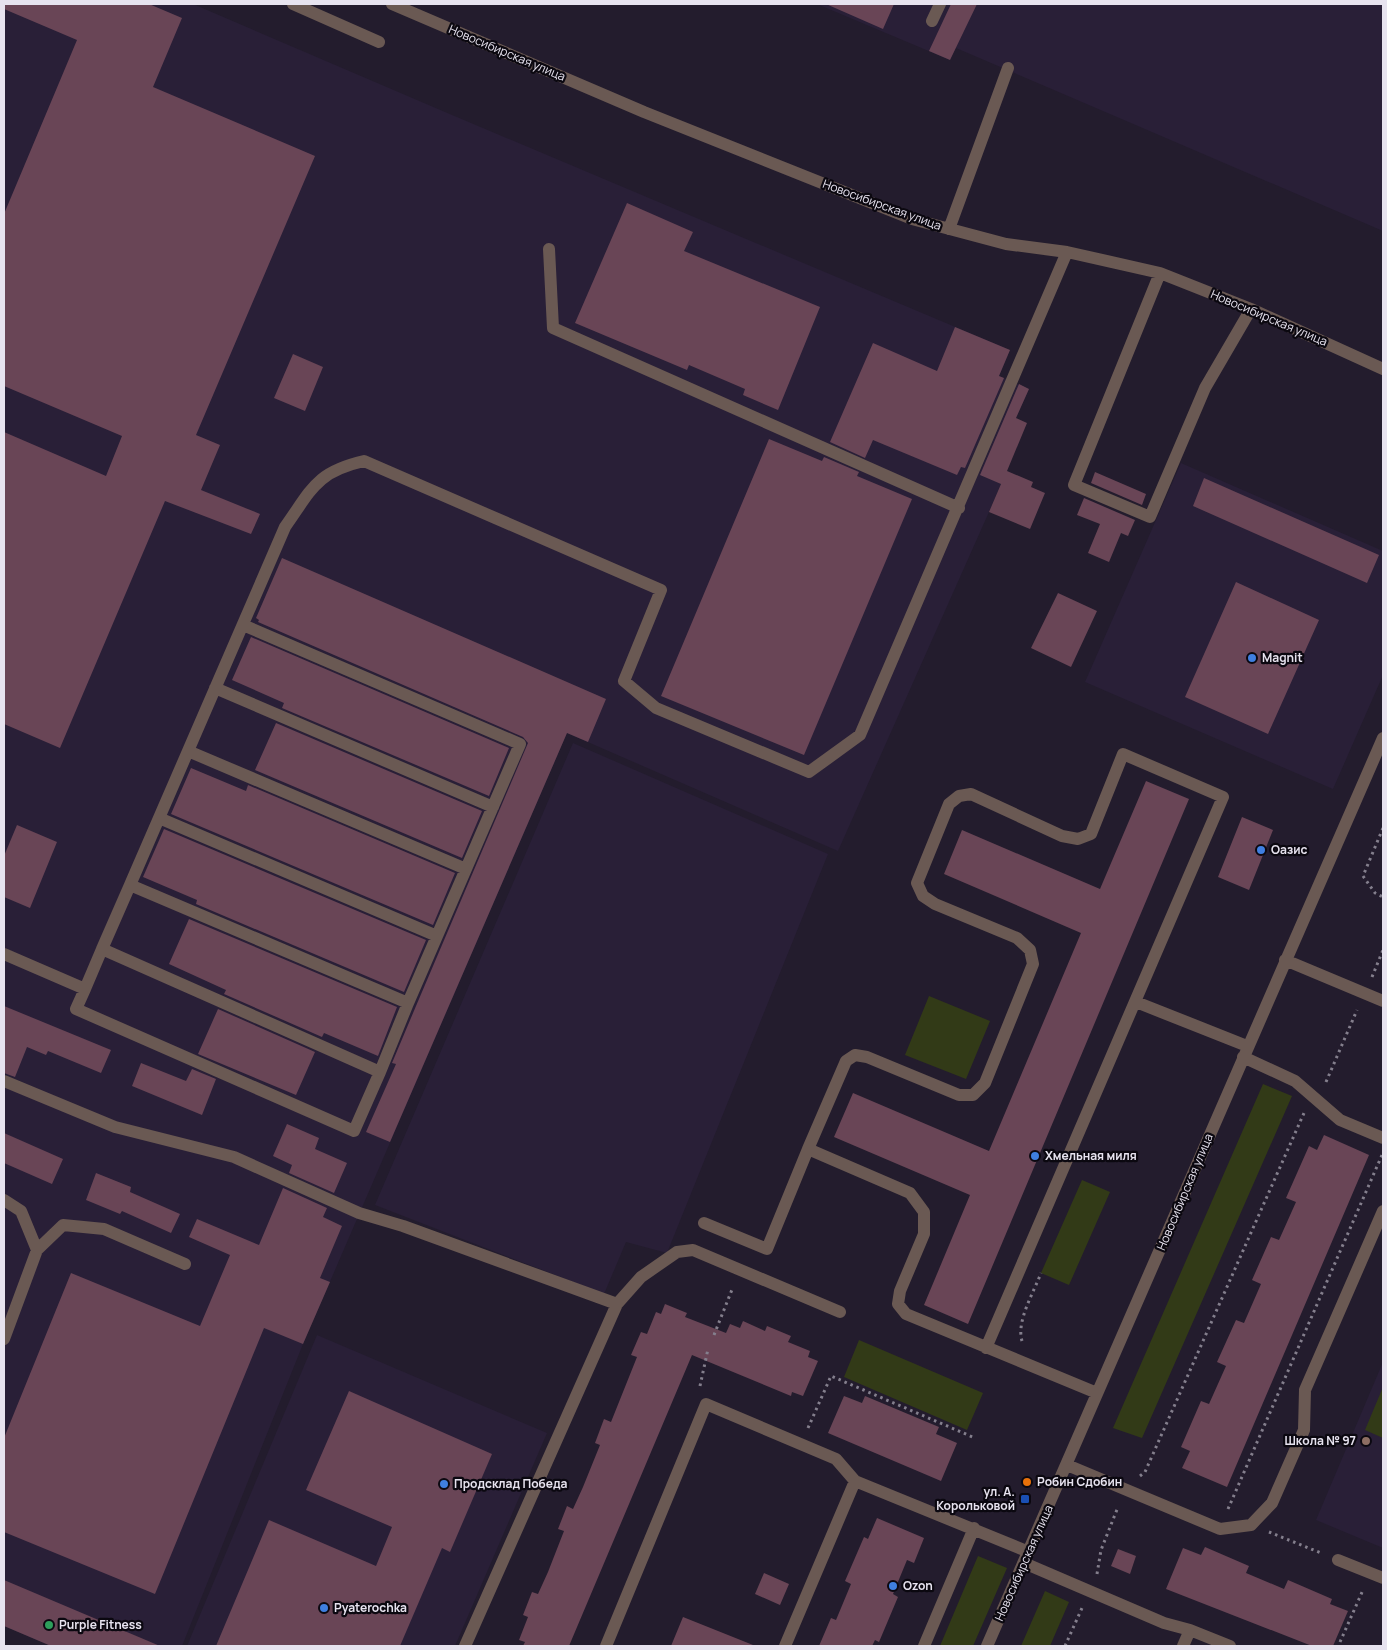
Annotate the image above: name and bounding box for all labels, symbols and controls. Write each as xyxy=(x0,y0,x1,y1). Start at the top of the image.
street label: Новосибирская улица xyxy=(446,20,568,85)
street label: Новосибирская улица xyxy=(820,175,944,234)
street label: Новосибирская улица xyxy=(1208,285,1330,350)
place label: Magnit xyxy=(1262,649,1303,666)
marker: Magnit xyxy=(1246,652,1258,664)
place label: Оазис xyxy=(1271,841,1307,858)
marker: Оазис xyxy=(1255,844,1267,856)
street label: Новосибирская улица xyxy=(1152,1131,1217,1253)
place label: Хмельная миля xyxy=(1045,1147,1137,1164)
marker: Хмельная миля xyxy=(1029,1150,1041,1162)
place label: Школа № 97 xyxy=(1285,1432,1356,1449)
marker: Школа № 97 xyxy=(1360,1435,1372,1447)
place label: Робин Сдобин xyxy=(1037,1473,1122,1490)
place label: Продсклад Победа xyxy=(454,1475,568,1492)
marker: Робин Сдобин xyxy=(1021,1476,1033,1488)
marker: Продсклад Победа xyxy=(438,1478,450,1490)
place label: ул. А. Корольковой xyxy=(936,1483,1015,1514)
marker: ул. А. Корольковой xyxy=(1019,1493,1031,1505)
street label: Новосибирская улица xyxy=(990,1502,1057,1624)
place label: Ozon xyxy=(903,1577,933,1594)
marker: Ozon xyxy=(887,1580,899,1592)
place label: Pyaterochka xyxy=(334,1599,407,1616)
marker: Pyaterochka xyxy=(318,1602,330,1614)
place label: Purple Fitness xyxy=(59,1616,142,1633)
marker: Purple Fitness xyxy=(43,1619,55,1631)

